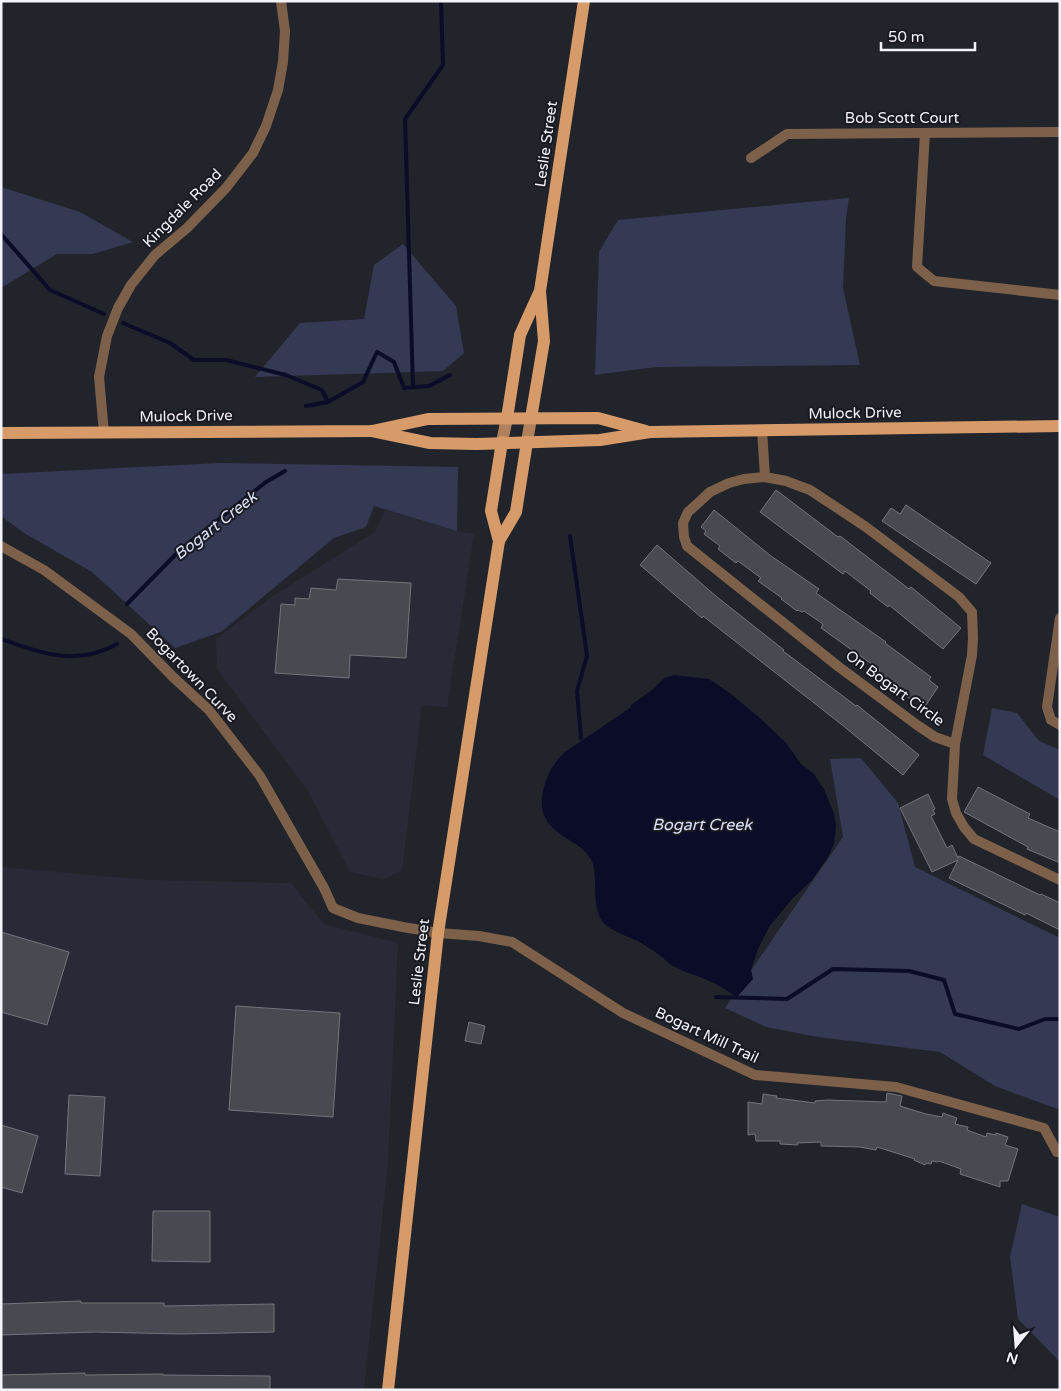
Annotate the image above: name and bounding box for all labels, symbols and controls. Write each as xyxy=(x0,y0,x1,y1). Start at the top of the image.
scale bar xyxy=(881,20,975,52)
text: 50 m xyxy=(888,28,925,46)
street label: Leslie Street xyxy=(531,99,561,188)
street label: Bob Scott Court xyxy=(845,109,959,127)
street label: Kingdale Road xyxy=(139,165,225,251)
street label: Mulock Drive xyxy=(808,403,902,423)
street label: Mulock Drive xyxy=(139,406,233,426)
water label: Bogart Creek xyxy=(170,486,262,564)
street label: Bogartown Curve xyxy=(142,624,242,726)
street label: On Bogart Circle xyxy=(842,646,948,730)
water label: Bogart Creek xyxy=(652,815,753,835)
street label: Leslie Street xyxy=(405,917,433,1006)
street label: Bogart Mill Trail xyxy=(652,1003,762,1067)
north arrow xyxy=(991,1321,1041,1371)
text: N xyxy=(1004,1348,1020,1368)

